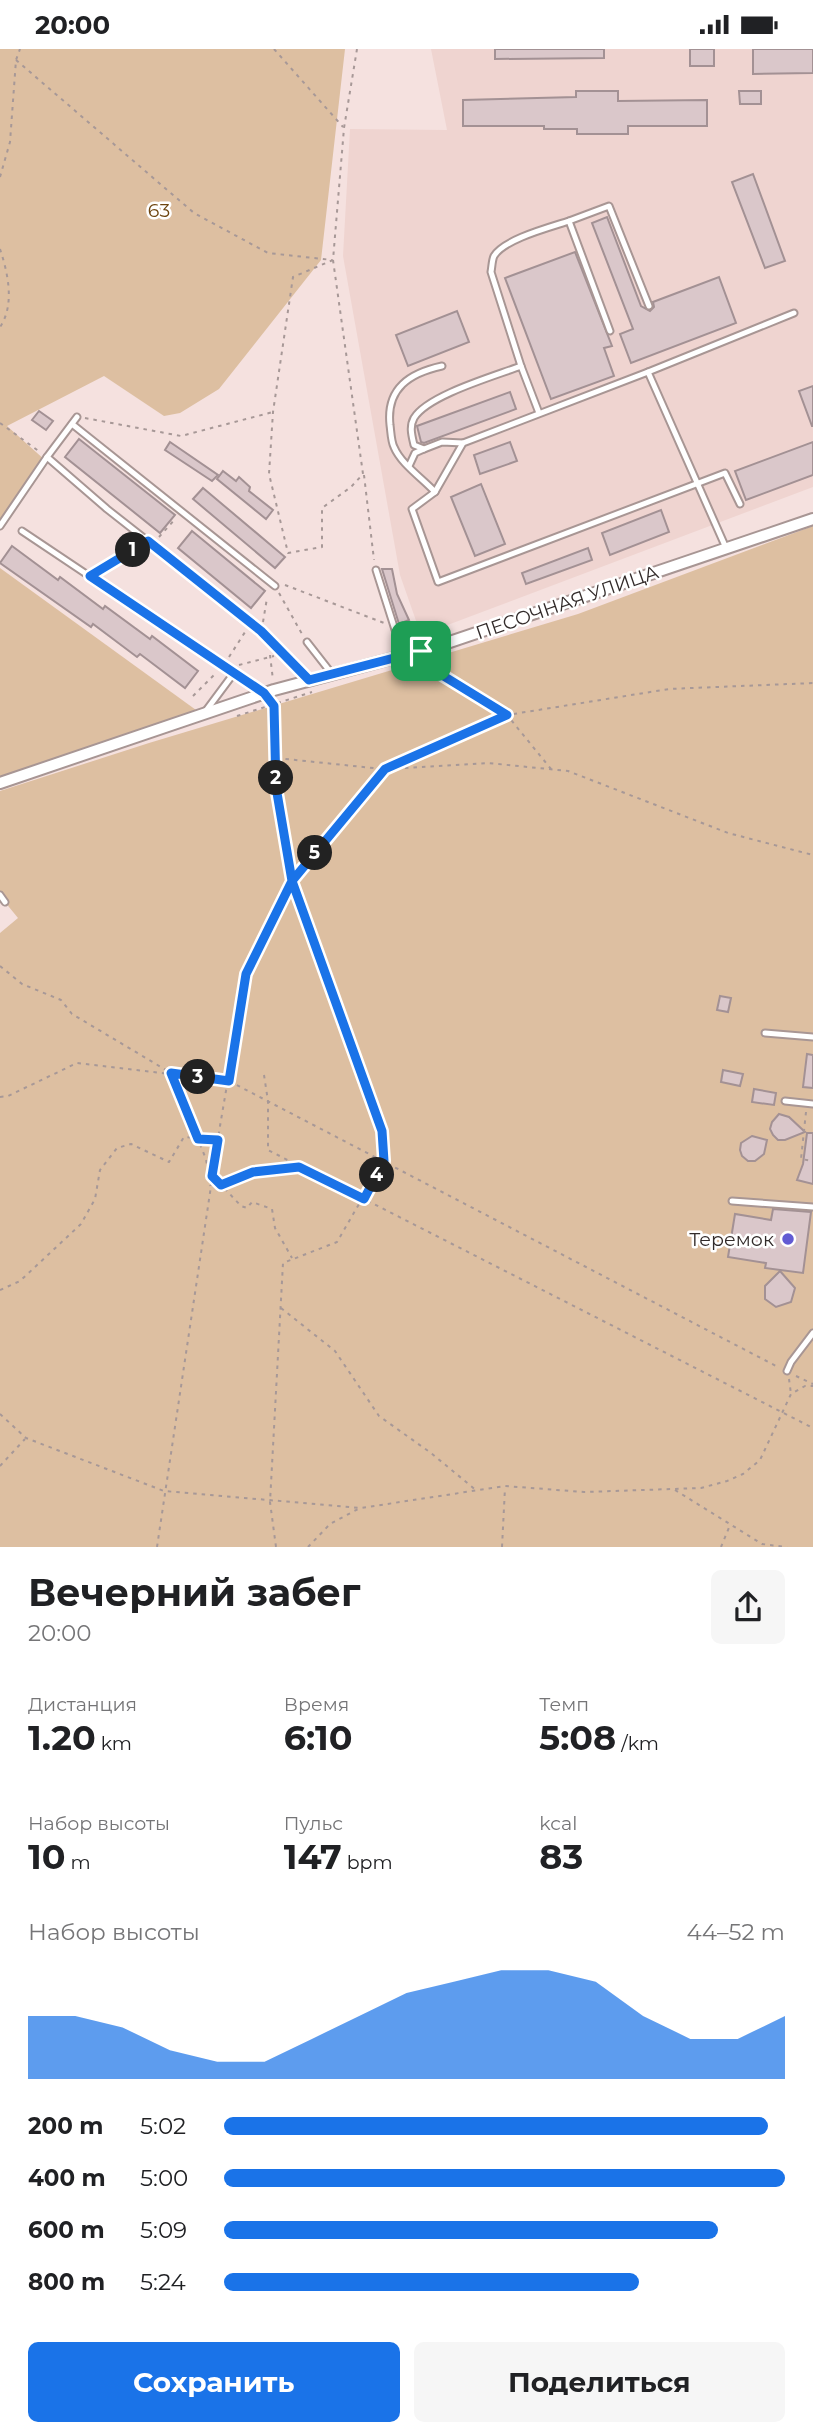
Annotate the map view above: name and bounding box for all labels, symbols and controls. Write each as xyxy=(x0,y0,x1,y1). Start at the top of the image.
text: 20:00 xyxy=(35,9,110,41)
park label: 63 xyxy=(148,199,170,222)
pin: 1 xyxy=(116,533,150,567)
text: 1 xyxy=(129,538,136,561)
street label: ПЕСОЧНАЯ УЛИЦА xyxy=(473,560,662,645)
pin xyxy=(391,621,451,681)
icon: arrive xyxy=(402,632,440,670)
pin: 2 xyxy=(258,761,294,795)
text: 2 xyxy=(270,766,281,789)
pin: 5 xyxy=(298,835,332,871)
text: 5 xyxy=(309,841,320,864)
pin: 3 xyxy=(180,1059,216,1095)
text: 3 xyxy=(192,1065,203,1088)
pin: 4 xyxy=(360,1157,394,1193)
text: 4 xyxy=(370,1163,383,1186)
place label: Теремок xyxy=(689,1228,774,1251)
marker: Теремок xyxy=(780,1231,796,1247)
text: Вечерний забег xyxy=(28,1569,361,1616)
button: share xyxy=(711,1570,785,1644)
text: 20:00 xyxy=(28,1619,92,1647)
text: Дистанция xyxy=(28,1693,137,1716)
text: Время xyxy=(284,1693,349,1716)
text: Темп xyxy=(539,1693,589,1716)
text: 1.20 xyxy=(28,1716,96,1759)
text: 6:10 xyxy=(284,1716,353,1759)
text: 5:08 xyxy=(539,1716,616,1759)
text: km xyxy=(96,1732,132,1755)
text: /km xyxy=(616,1732,659,1755)
text: Набор высоты xyxy=(28,1812,170,1835)
text: Пульс xyxy=(284,1812,343,1835)
text: kcal xyxy=(539,1812,577,1835)
text: 10 xyxy=(28,1835,66,1878)
text: 147 xyxy=(284,1835,342,1878)
text: 83 xyxy=(539,1835,583,1878)
text: m xyxy=(66,1851,91,1874)
text: bpm xyxy=(342,1851,393,1874)
text: Набор высоты xyxy=(28,1918,200,1946)
text: 44–52 m xyxy=(686,1918,785,1946)
text: 200 m xyxy=(28,2112,103,2140)
text: 5:02 xyxy=(140,2112,186,2140)
text: 400 m xyxy=(28,2164,106,2192)
text: 5:00 xyxy=(140,2164,188,2192)
text: 600 m xyxy=(28,2216,105,2244)
text: 5:09 xyxy=(140,2216,187,2244)
text: 800 m xyxy=(28,2268,105,2296)
text: 5:24 xyxy=(140,2268,186,2296)
button: Сохранить xyxy=(28,2342,400,2422)
button: Поделиться xyxy=(414,2342,785,2422)

